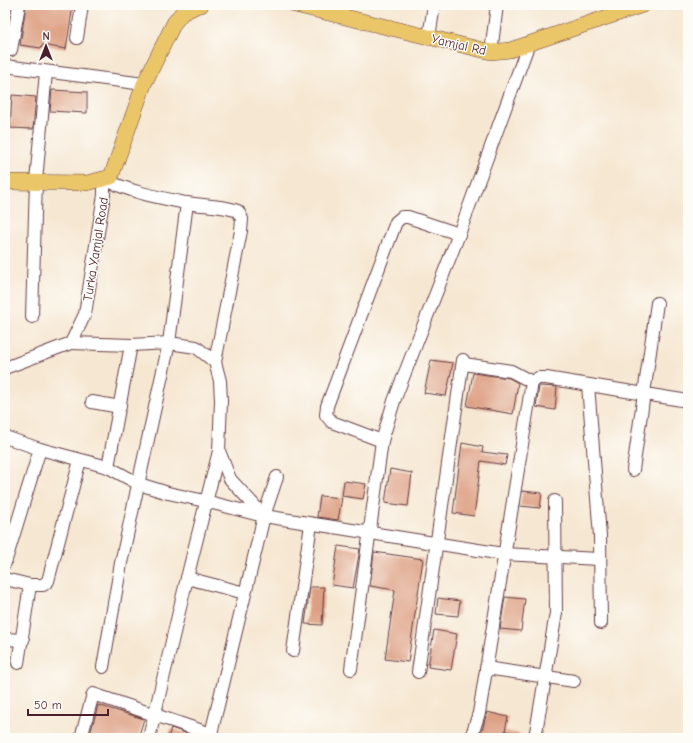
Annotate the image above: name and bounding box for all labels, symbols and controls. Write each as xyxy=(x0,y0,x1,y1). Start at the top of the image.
north arrow xyxy=(26,26,66,66)
text: N xyxy=(42,30,50,43)
street label: Yamjal Rd xyxy=(430,31,488,58)
street label: Turka Yamjal Road xyxy=(80,196,111,302)
scale bar xyxy=(28,691,108,717)
text: 50 m xyxy=(34,698,62,712)

